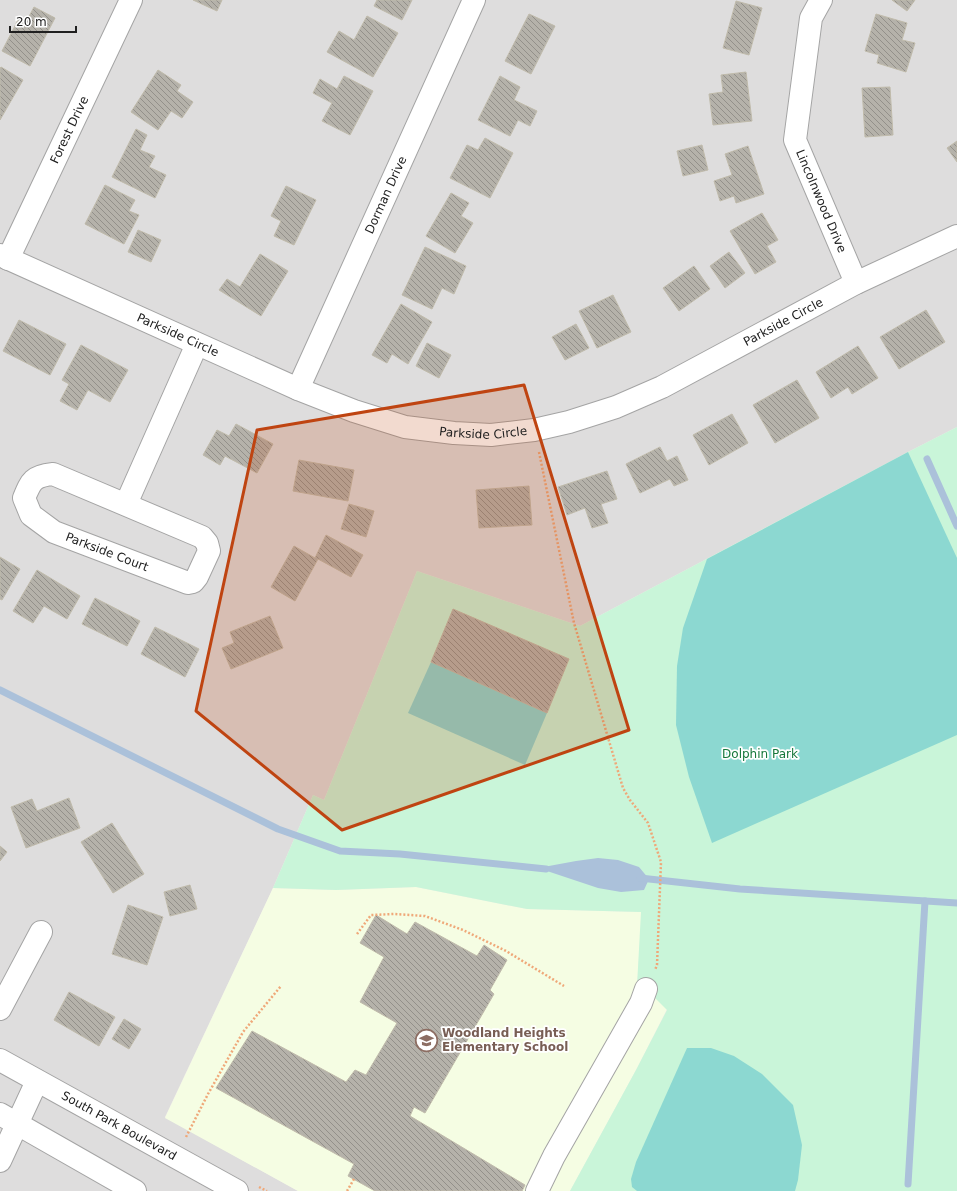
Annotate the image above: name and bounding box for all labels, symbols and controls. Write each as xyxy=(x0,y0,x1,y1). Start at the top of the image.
scale bar xyxy=(10,8,76,34)
text: 20 m xyxy=(16,15,47,29)
street label: Forest Drive xyxy=(47,94,91,166)
street label: Lincolnwood Drive xyxy=(793,147,849,255)
street label: Dorman Drive xyxy=(362,154,409,236)
street label: Parkside Circle xyxy=(741,295,825,349)
street label: Parkside Circle xyxy=(135,311,221,359)
street label: Parkside Circle xyxy=(438,424,528,442)
street label: Parkside Court xyxy=(64,530,151,574)
park label: Dolphin Park xyxy=(722,747,798,761)
place label: Woodland Heights Elementary School xyxy=(442,1026,568,1054)
school or university icon: Woodland Heights Elementary School xyxy=(414,1027,440,1053)
street label: South Park Boulevard xyxy=(59,1088,179,1163)

